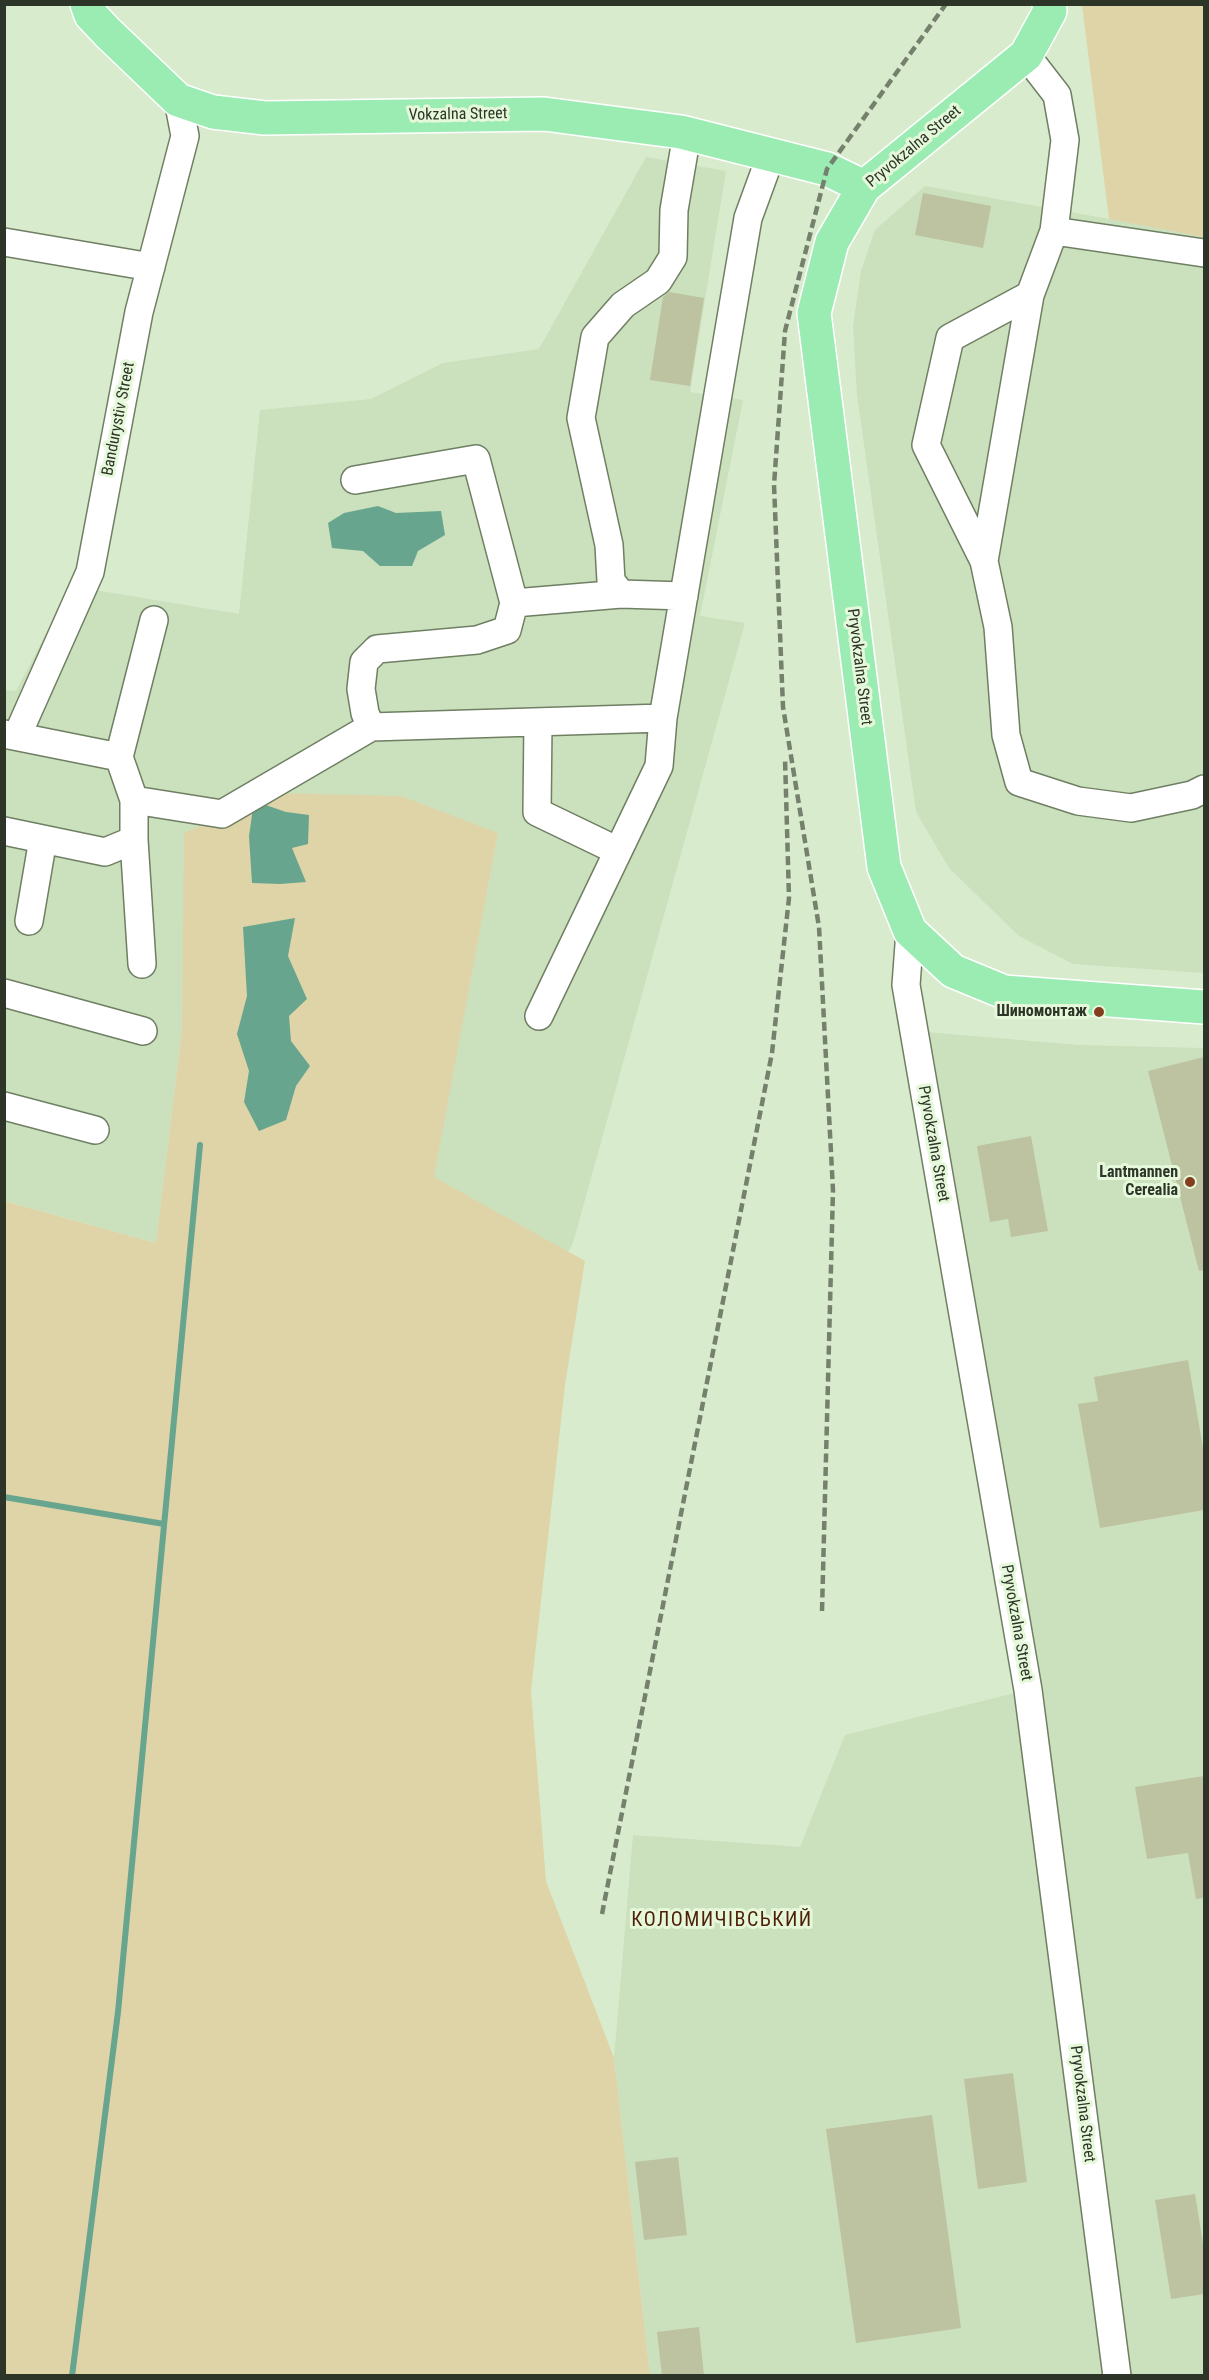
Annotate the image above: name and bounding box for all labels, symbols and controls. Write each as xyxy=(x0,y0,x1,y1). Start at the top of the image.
street label: Pryvokzalna Street xyxy=(863,102,965,192)
street label: Vokzalna Street xyxy=(408,105,508,125)
street label: Bandurystiv Street xyxy=(99,361,139,477)
street label: Pryvokzalna Street xyxy=(842,608,876,726)
place label: Шиномонтаж xyxy=(996,1002,1087,1022)
marker: Шиномонтаж xyxy=(1092,1005,1106,1019)
street label: Pryvokzalna Street xyxy=(913,1084,953,1204)
place label: Lantmannen Cerealia xyxy=(1099,1163,1178,1201)
marker: Lantmannen Cerealia xyxy=(1183,1175,1197,1189)
street label: Pryvokzalna Street xyxy=(996,1563,1036,1683)
district label: КОЛОМИЧІВСЬКИЙ xyxy=(631,1909,813,1933)
street label: Pryvokzalna Street xyxy=(1065,2045,1099,2163)

